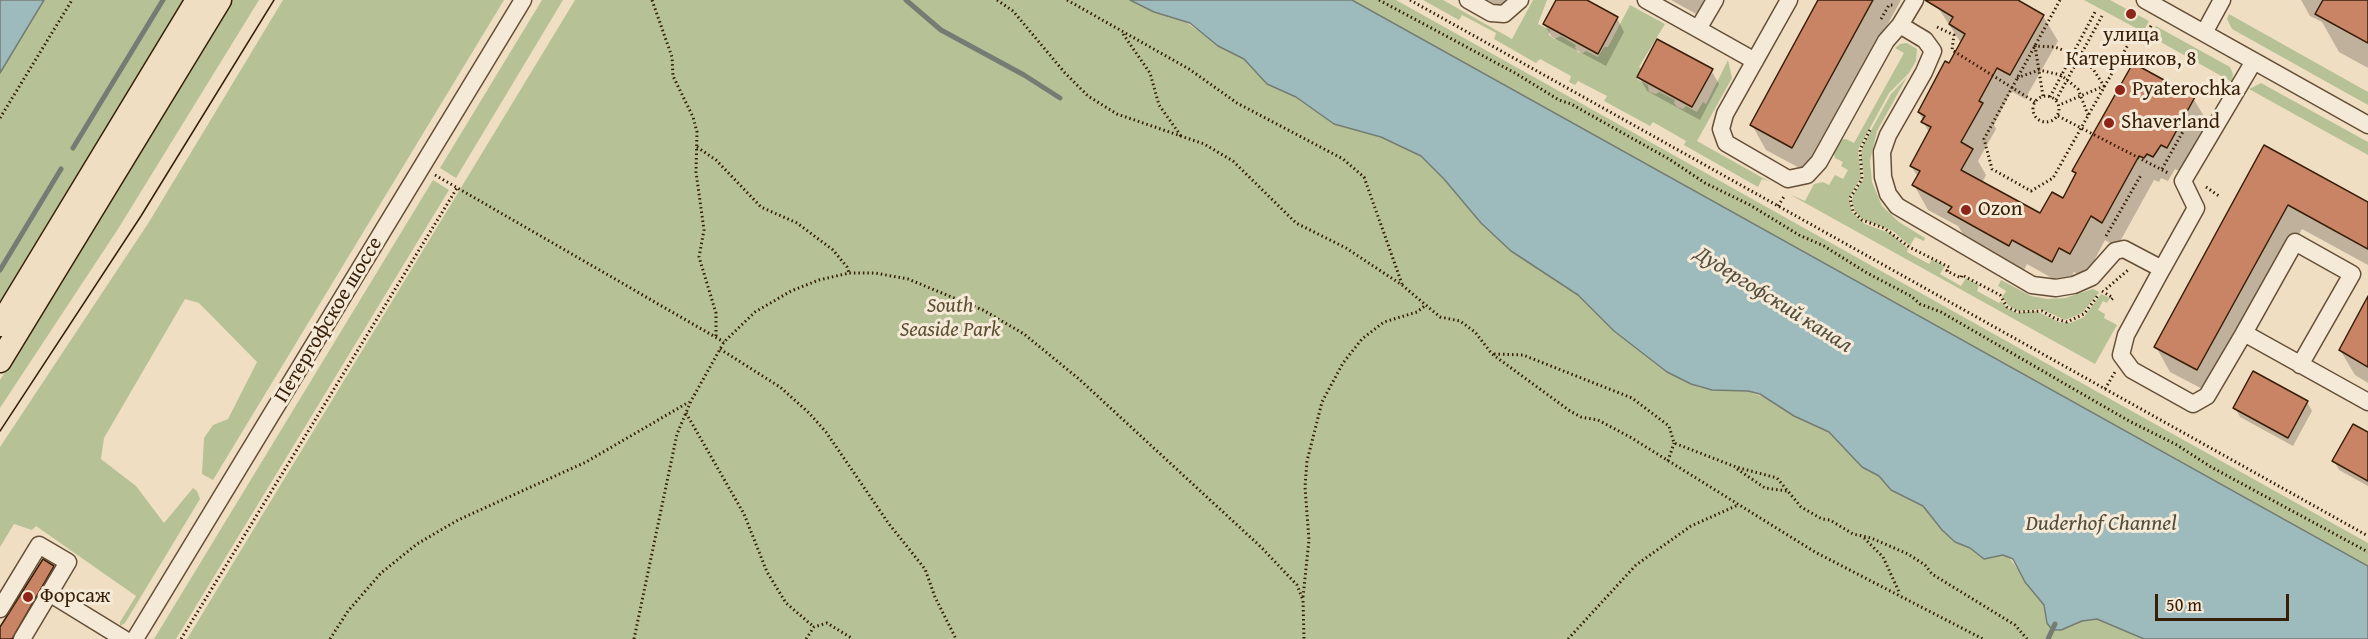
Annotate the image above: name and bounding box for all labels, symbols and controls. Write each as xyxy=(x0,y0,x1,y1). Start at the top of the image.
marker: улица Катерников, 8 xyxy=(2124,7,2138,21)
place label: улица Катерников, 8 xyxy=(2066,23,2196,73)
place label: Pyaterochka xyxy=(2132,77,2241,103)
marker: Pyaterochka xyxy=(2113,83,2127,97)
place label: Shaverland xyxy=(2121,110,2220,136)
marker: Shaverland xyxy=(2102,116,2116,130)
place label: Ozon xyxy=(1978,197,2022,223)
marker: Ozon xyxy=(1959,203,1973,217)
street label: Петергофское шоссе xyxy=(270,233,388,407)
water label: Дудергофский канал xyxy=(1689,241,1857,359)
park label: South Seaside Park xyxy=(900,294,1000,344)
water label: Duderhof Channel xyxy=(2025,511,2177,537)
scale bar xyxy=(2158,582,2292,620)
place label: Форсаж xyxy=(40,584,110,610)
marker: Форсаж xyxy=(21,590,35,604)
text: 50 m xyxy=(2166,591,2202,618)

